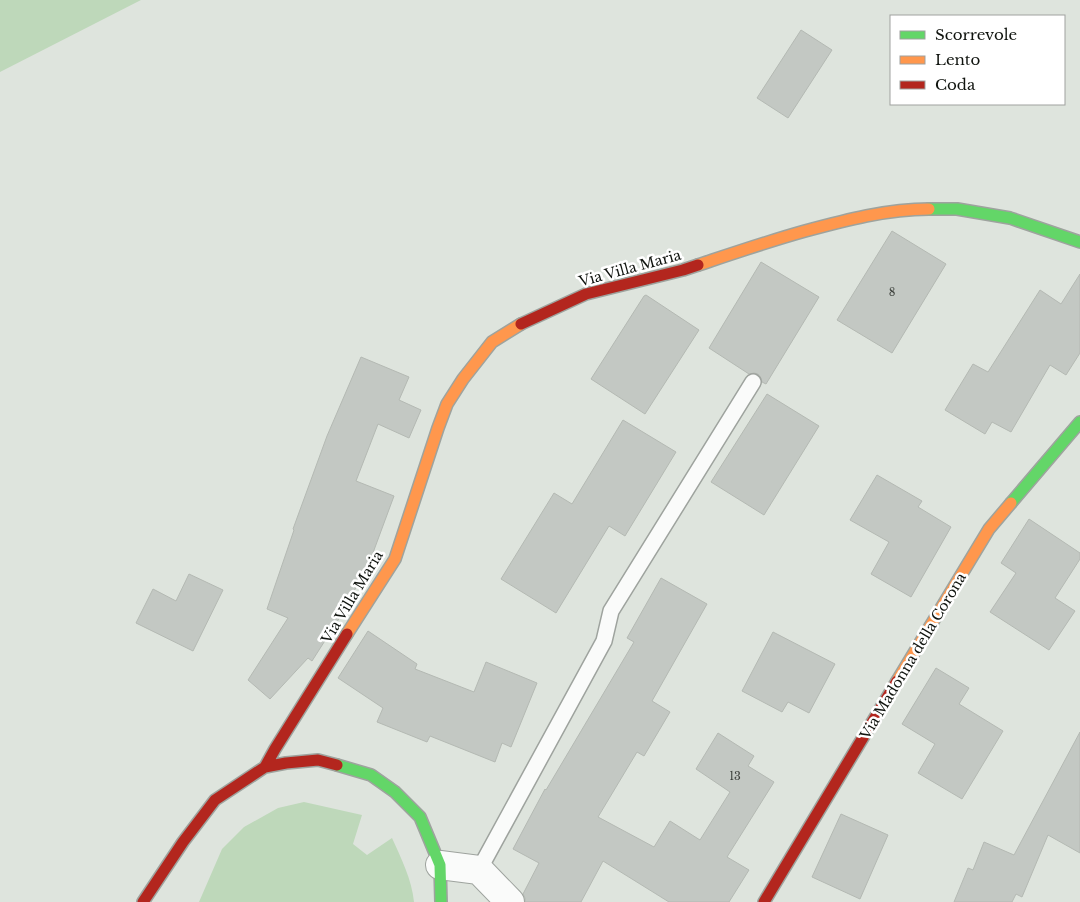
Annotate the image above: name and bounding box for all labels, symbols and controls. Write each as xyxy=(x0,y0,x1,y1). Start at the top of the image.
legend xyxy=(890,15,1065,105)
text: Scorrevole xyxy=(935,25,1017,44)
text: Lento xyxy=(935,50,981,69)
text: Coda xyxy=(935,75,976,94)
street label: Via Villa Maria xyxy=(576,246,683,291)
house number: 8 xyxy=(889,285,895,299)
street label: Via Villa Maria xyxy=(317,547,387,648)
street label: Via Madonna della Corona xyxy=(855,569,970,744)
house number: 13 xyxy=(729,769,741,783)

